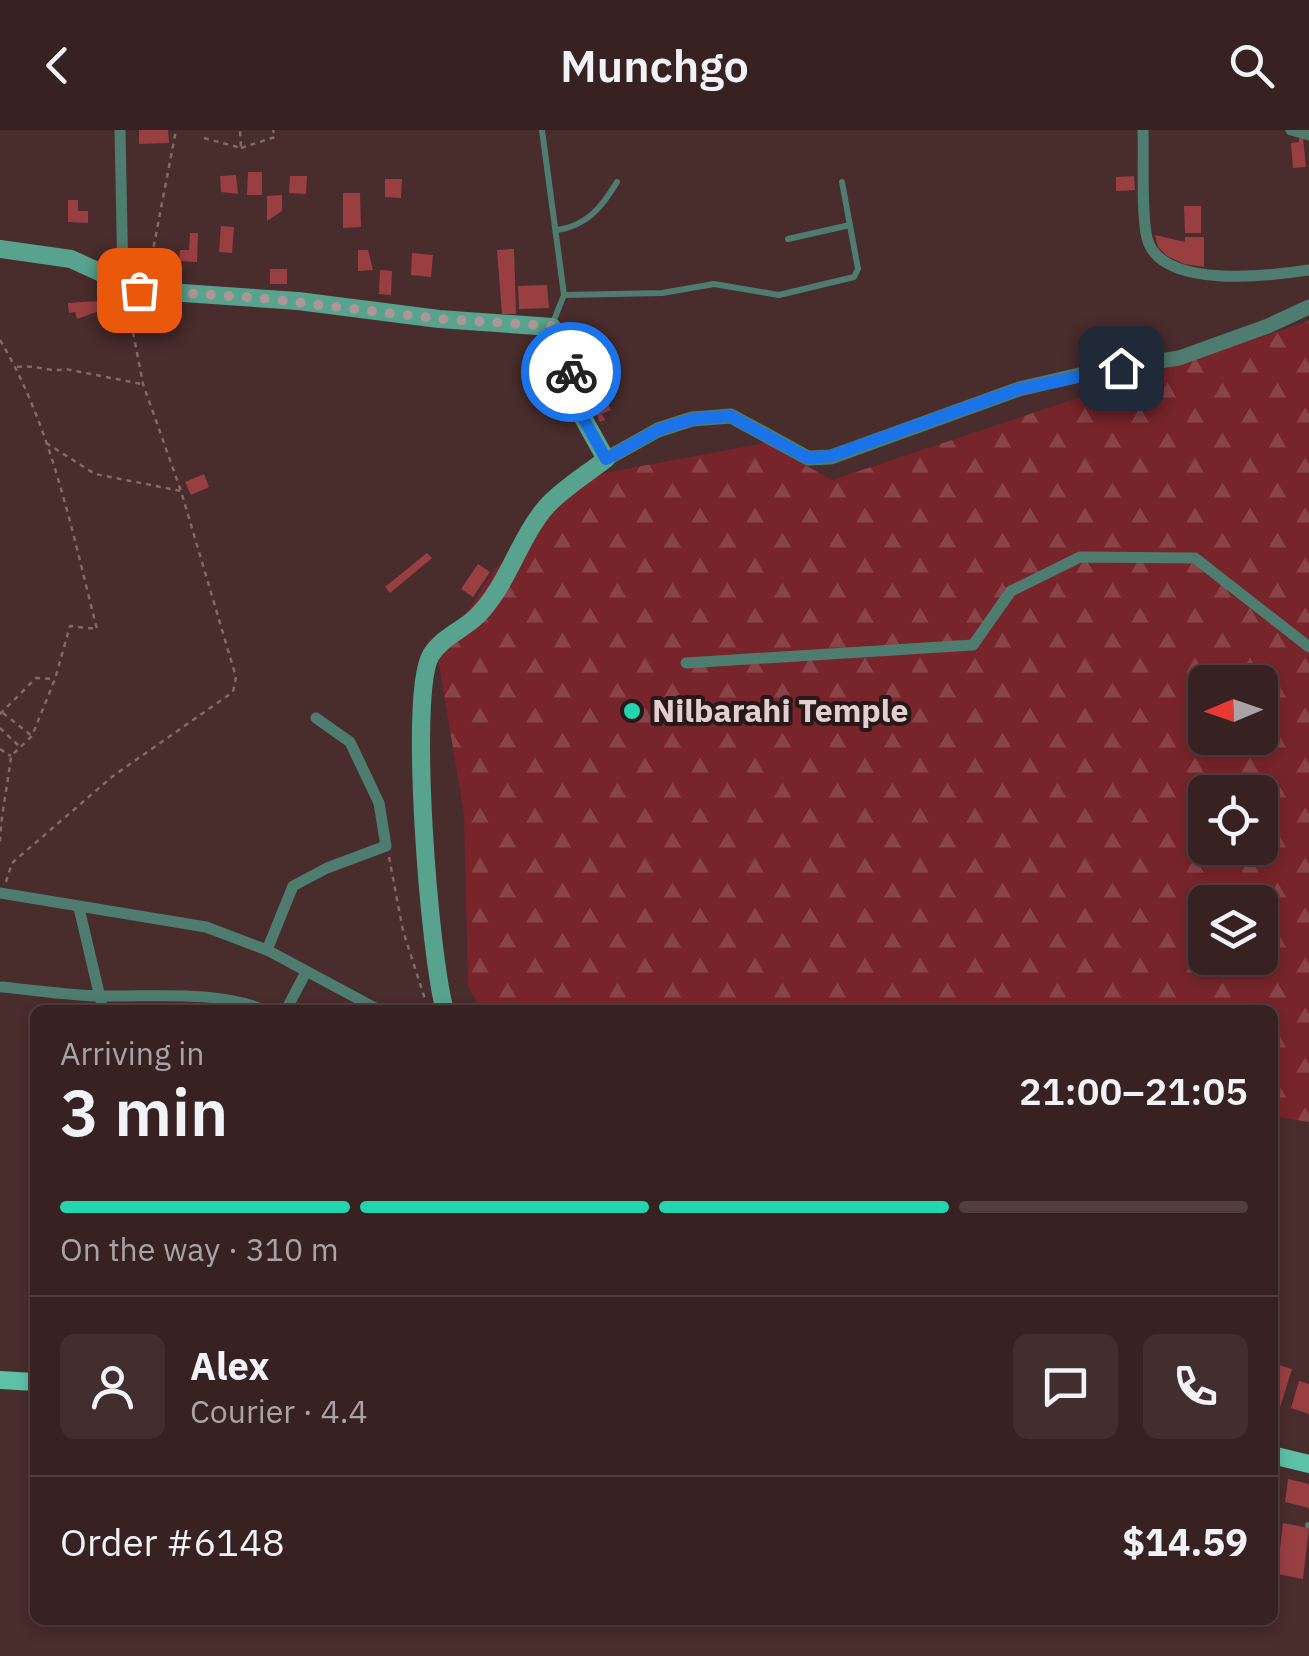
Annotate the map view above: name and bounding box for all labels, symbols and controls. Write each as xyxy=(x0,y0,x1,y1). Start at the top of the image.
text: Munchgo xyxy=(560,36,749,94)
icon: back xyxy=(30,38,85,93)
icon: search xyxy=(1224,38,1279,93)
pin xyxy=(97,248,182,333)
icon: bag xyxy=(112,263,167,318)
courier xyxy=(521,322,621,422)
pin xyxy=(1079,326,1164,411)
icon: home xyxy=(1094,341,1149,396)
icon: bike xyxy=(544,345,599,400)
north arrow xyxy=(1188,665,1278,755)
map controls xyxy=(1188,665,1278,975)
place label: Nilbarahi Temple xyxy=(652,689,908,731)
marker: Nilbarahi Temple xyxy=(621,700,643,722)
button: locate xyxy=(1188,775,1278,865)
button: layers xyxy=(1188,885,1278,975)
text: Arriving in xyxy=(60,1032,205,1074)
text: 21:00–21:05 xyxy=(1019,1066,1248,1115)
text: 3 min xyxy=(60,1069,228,1154)
text: On the way · 310 m xyxy=(60,1228,339,1270)
button: person xyxy=(60,1334,165,1439)
button: chat xyxy=(1013,1334,1118,1439)
button: phone xyxy=(1143,1334,1248,1439)
text: Alex xyxy=(190,1341,270,1390)
text: Courier · 4.4 xyxy=(190,1390,368,1432)
text: Order #6148 xyxy=(60,1517,285,1566)
text: $14.59 xyxy=(1122,1517,1248,1566)

